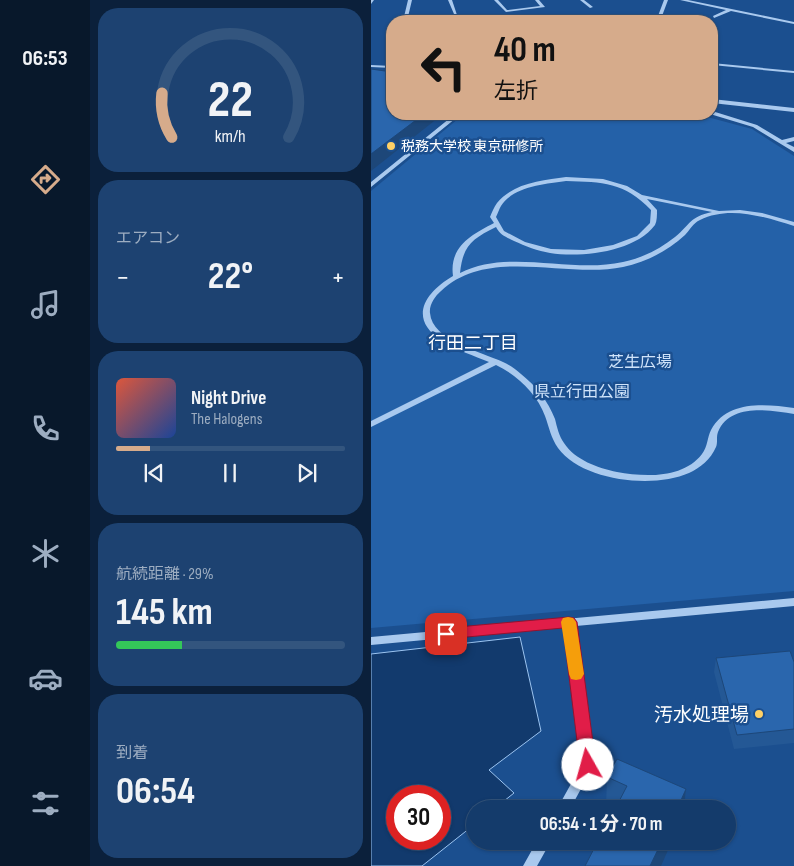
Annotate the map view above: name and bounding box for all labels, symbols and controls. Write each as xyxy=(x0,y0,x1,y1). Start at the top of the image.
text: 40 m xyxy=(494,29,556,72)
icon: left xyxy=(411,35,476,100)
text: 06:53 xyxy=(22,45,68,72)
text: 22 xyxy=(208,69,253,132)
text: 左折 xyxy=(494,78,538,105)
text: km/h xyxy=(215,126,246,147)
place label: 税務大学校 東京研修所 xyxy=(401,138,543,155)
marker: 税務大学校 東京研修所 xyxy=(385,140,397,152)
icon: directions xyxy=(28,162,63,197)
text: エアコン xyxy=(116,229,180,248)
text: 22° xyxy=(208,254,253,299)
text: − xyxy=(116,261,130,294)
text: + xyxy=(331,261,345,294)
icon: music xyxy=(28,287,63,322)
district label: 行田二丁目 xyxy=(428,333,518,354)
park label: 芝生広場 xyxy=(608,353,672,372)
park label: 県立行田公園 xyxy=(534,383,630,402)
text: Night Drive xyxy=(191,387,266,410)
text: The Halogens xyxy=(191,410,262,429)
icon: phone xyxy=(28,411,63,446)
icon: previous xyxy=(140,459,168,487)
icon: pause xyxy=(216,459,244,487)
icon: next xyxy=(293,459,321,487)
icon: climate xyxy=(28,536,63,571)
text: 航続距離 · 29% xyxy=(116,565,214,584)
text: 145 km xyxy=(116,590,213,635)
pin xyxy=(425,613,467,655)
icon: arrive xyxy=(432,620,460,648)
icon: car xyxy=(28,661,63,696)
place label: 汚水処理場 xyxy=(654,704,749,727)
marker: 汚水処理場 xyxy=(753,708,765,720)
position arrow xyxy=(561,738,613,790)
text: 到着 xyxy=(116,744,148,763)
text: 06:54 xyxy=(116,769,195,814)
speed limit sign: 30 xyxy=(386,785,451,850)
icon: filters xyxy=(28,786,63,821)
text: 06:54 · 1 分 · 70 m xyxy=(540,813,662,836)

